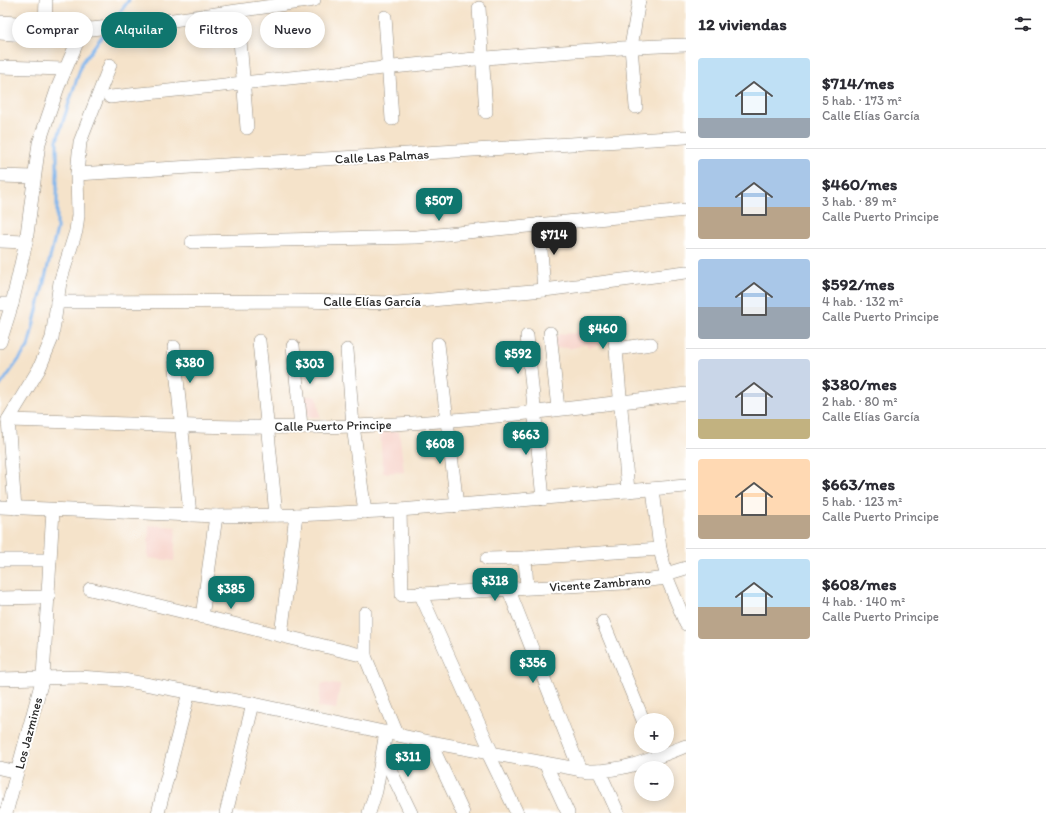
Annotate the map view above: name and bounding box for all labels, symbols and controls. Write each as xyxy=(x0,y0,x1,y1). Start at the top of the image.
chip: Comprar xyxy=(12,12,93,48)
chip: Alquilar xyxy=(101,12,177,48)
chip: Filtros xyxy=(185,12,252,48)
chip: Nuevo xyxy=(260,12,325,48)
icon: filters xyxy=(1012,13,1034,35)
text: 12 viviendas xyxy=(698,14,787,34)
text: $714/mes xyxy=(822,73,894,93)
icon: home xyxy=(730,74,778,122)
text: 5 hab. · 173 m² xyxy=(822,93,902,108)
text: Calle Elías García xyxy=(822,108,920,123)
street label: Calle Las Palmas xyxy=(334,147,430,166)
text: $460/mes xyxy=(822,174,897,194)
icon: home xyxy=(730,175,778,223)
pin: $507 xyxy=(415,188,463,222)
text: $507 xyxy=(425,193,453,208)
text: 3 hab. · 89 m² xyxy=(822,194,897,209)
text: Calle Puerto Principe xyxy=(822,209,939,224)
pin: $714 xyxy=(530,222,578,256)
text: $714 xyxy=(541,227,567,242)
text: $592/mes xyxy=(822,274,895,294)
icon: home xyxy=(730,275,778,323)
street label: Calle Elías García xyxy=(323,294,421,309)
text: 4 hab. · 132 m² xyxy=(822,294,903,309)
text: Calle Puerto Principe xyxy=(822,309,939,324)
pin: $460 xyxy=(579,316,627,350)
text: $460 xyxy=(588,321,618,336)
pin: $592 xyxy=(494,341,542,375)
text: $592 xyxy=(504,346,532,361)
pin: $380 xyxy=(166,350,214,384)
pin: $303 xyxy=(286,351,334,385)
text: $380 xyxy=(176,355,204,370)
text: $303 xyxy=(296,356,324,371)
text: $380/mes xyxy=(822,374,897,394)
icon: home xyxy=(730,375,778,423)
text: 2 hab. · 80 m² xyxy=(822,394,898,409)
text: Calle Elías García xyxy=(822,409,920,424)
street label: Calle Puerto Principe xyxy=(274,417,392,434)
pin: $663 xyxy=(502,422,550,456)
text: $663 xyxy=(512,427,540,442)
pin: $608 xyxy=(416,431,464,465)
text: $608 xyxy=(426,436,454,451)
text: $663/mes xyxy=(822,474,895,494)
icon: home xyxy=(730,475,778,523)
text: 5 hab. · 123 m² xyxy=(822,494,902,509)
text: Calle Puerto Principe xyxy=(822,509,939,524)
pin: $318 xyxy=(471,568,519,602)
street label: Vicente Zambrano xyxy=(549,572,652,595)
text: $318 xyxy=(482,573,508,588)
text: $608/mes xyxy=(822,574,897,594)
icon: home xyxy=(730,575,778,623)
pin: $385 xyxy=(207,576,255,610)
text: $385 xyxy=(217,581,245,596)
text: 4 hab. · 140 m² xyxy=(822,594,905,609)
text: Calle Puerto Principe xyxy=(822,609,939,624)
pin: $356 xyxy=(509,650,557,684)
text: $356 xyxy=(519,655,547,670)
street label: Los Jazmines xyxy=(12,695,45,771)
map controls xyxy=(634,713,674,801)
button: + xyxy=(634,713,674,753)
pin: $311 xyxy=(384,744,432,778)
text: $311 xyxy=(395,749,421,764)
button: − xyxy=(634,761,674,801)

